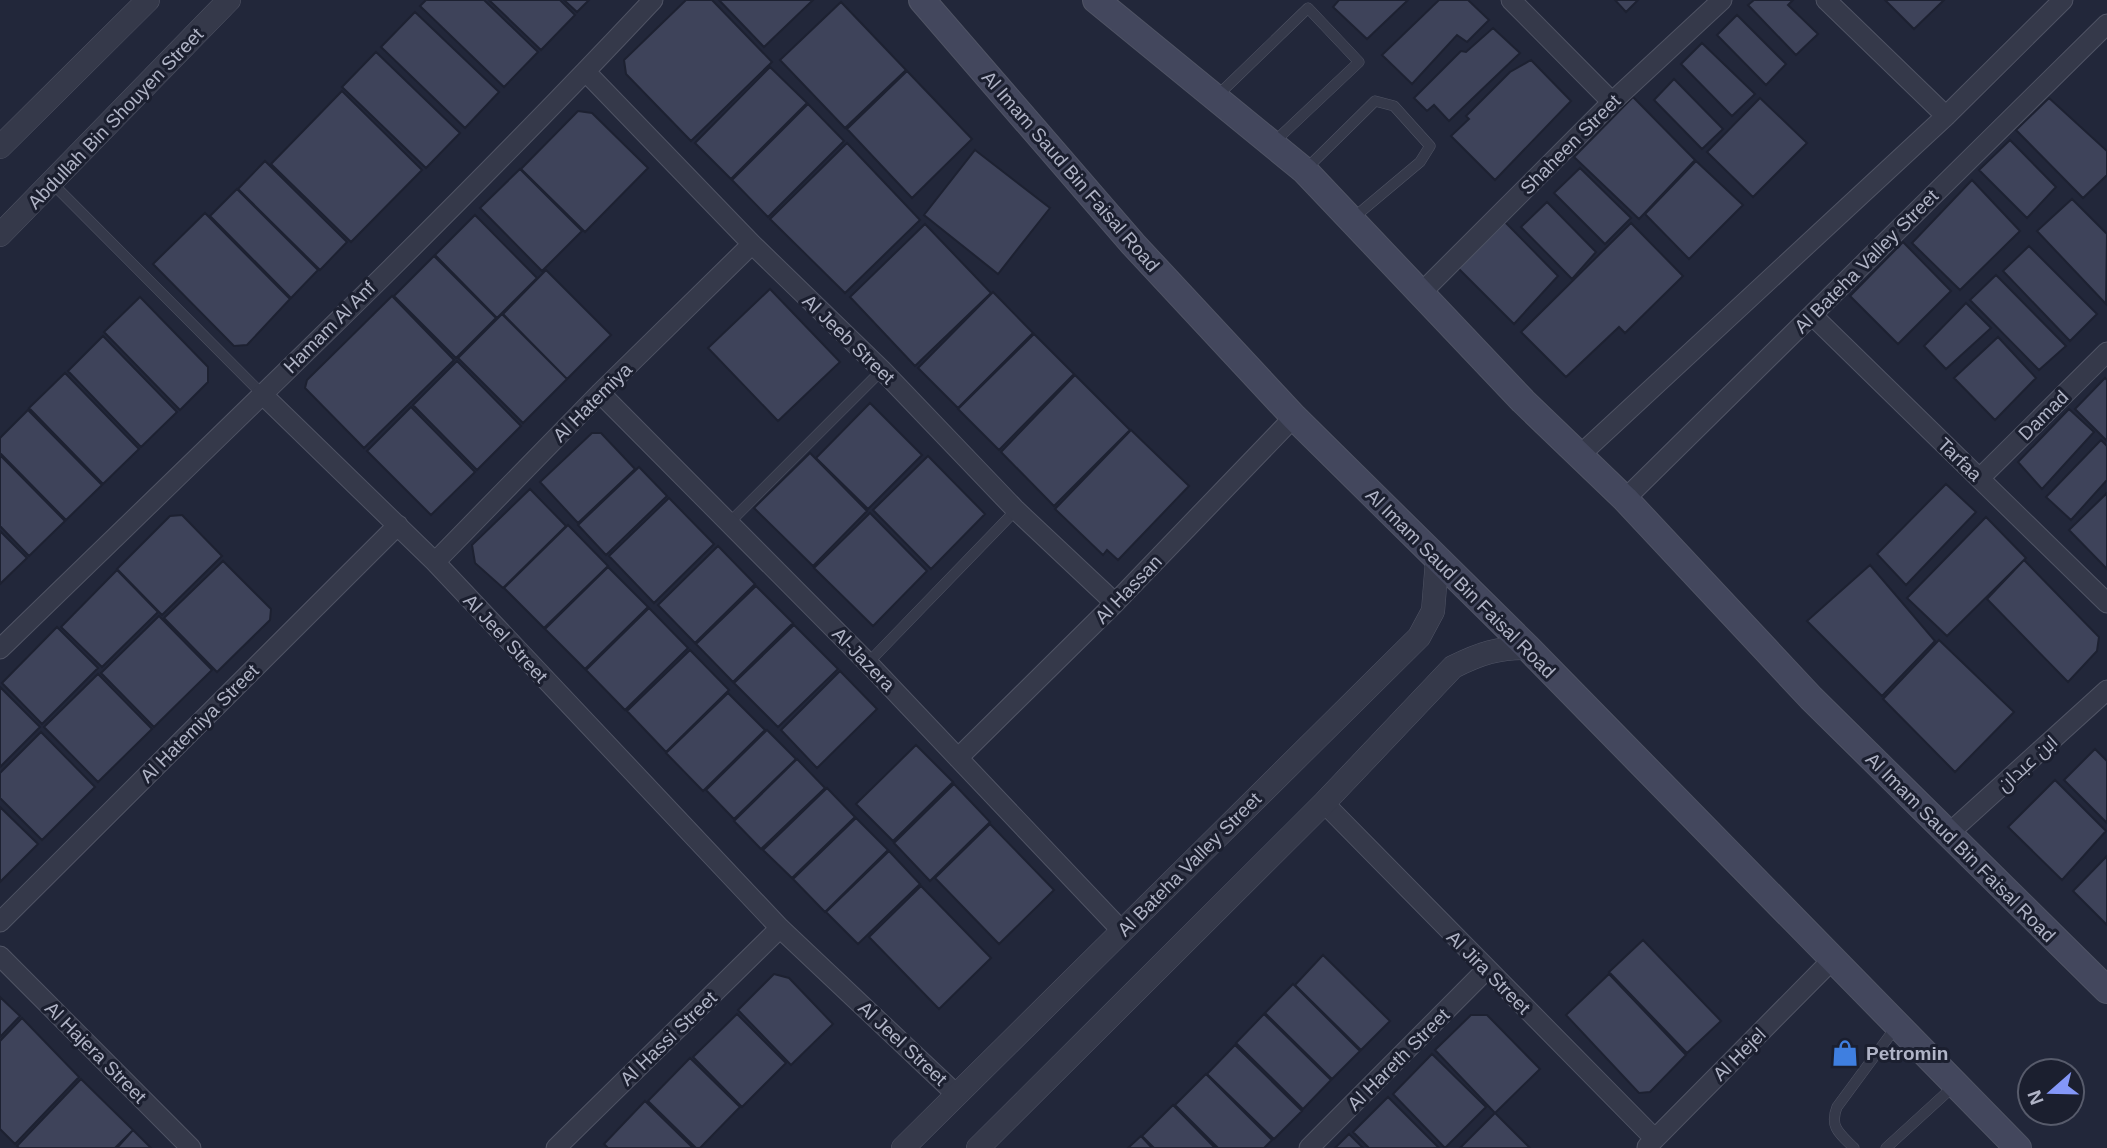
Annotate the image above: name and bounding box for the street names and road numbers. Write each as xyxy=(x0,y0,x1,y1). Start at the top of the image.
street label: Abdullah Bin Shouyen Street xyxy=(23,23,208,213)
street label: Al Imam Saud Bin Faisal Road xyxy=(978,67,1163,276)
street label: Shaheen Street xyxy=(1516,90,1625,198)
street label: Al Bateha Valley Street xyxy=(1790,185,1943,337)
street label: Hamam Al Anf xyxy=(279,277,380,377)
street label: Al Jeeb Street xyxy=(798,290,899,389)
street label: Al Hatemiya xyxy=(549,358,636,446)
street label: Damad xyxy=(2014,386,2072,444)
street label: Tarfaa xyxy=(1933,433,1986,486)
street label: Al Imam Saud Bin Faisal Road xyxy=(1362,484,1560,682)
street label: Al Hassan xyxy=(1091,551,1166,628)
street label: Al Jeel Street xyxy=(459,590,552,687)
street label: Al-Jazera xyxy=(828,623,899,696)
street label: Al Hatemiya Street xyxy=(136,659,263,787)
street label: ابن عبدان xyxy=(1993,731,2062,797)
street label: Al Imam Saud Bin Faisal Road xyxy=(1862,748,2060,946)
street label: Al Bateha Valley Street xyxy=(1113,788,1266,940)
street label: Al Jira Street xyxy=(1443,926,1535,1019)
street label: Al Hassi Street xyxy=(616,987,721,1090)
street label: Al Jeel Street xyxy=(854,997,952,1090)
street label: Al Hajera Street xyxy=(41,998,151,1108)
street label: Al Hareth Street xyxy=(1343,1004,1454,1115)
street label: Al Hejel xyxy=(1709,1024,1770,1085)

